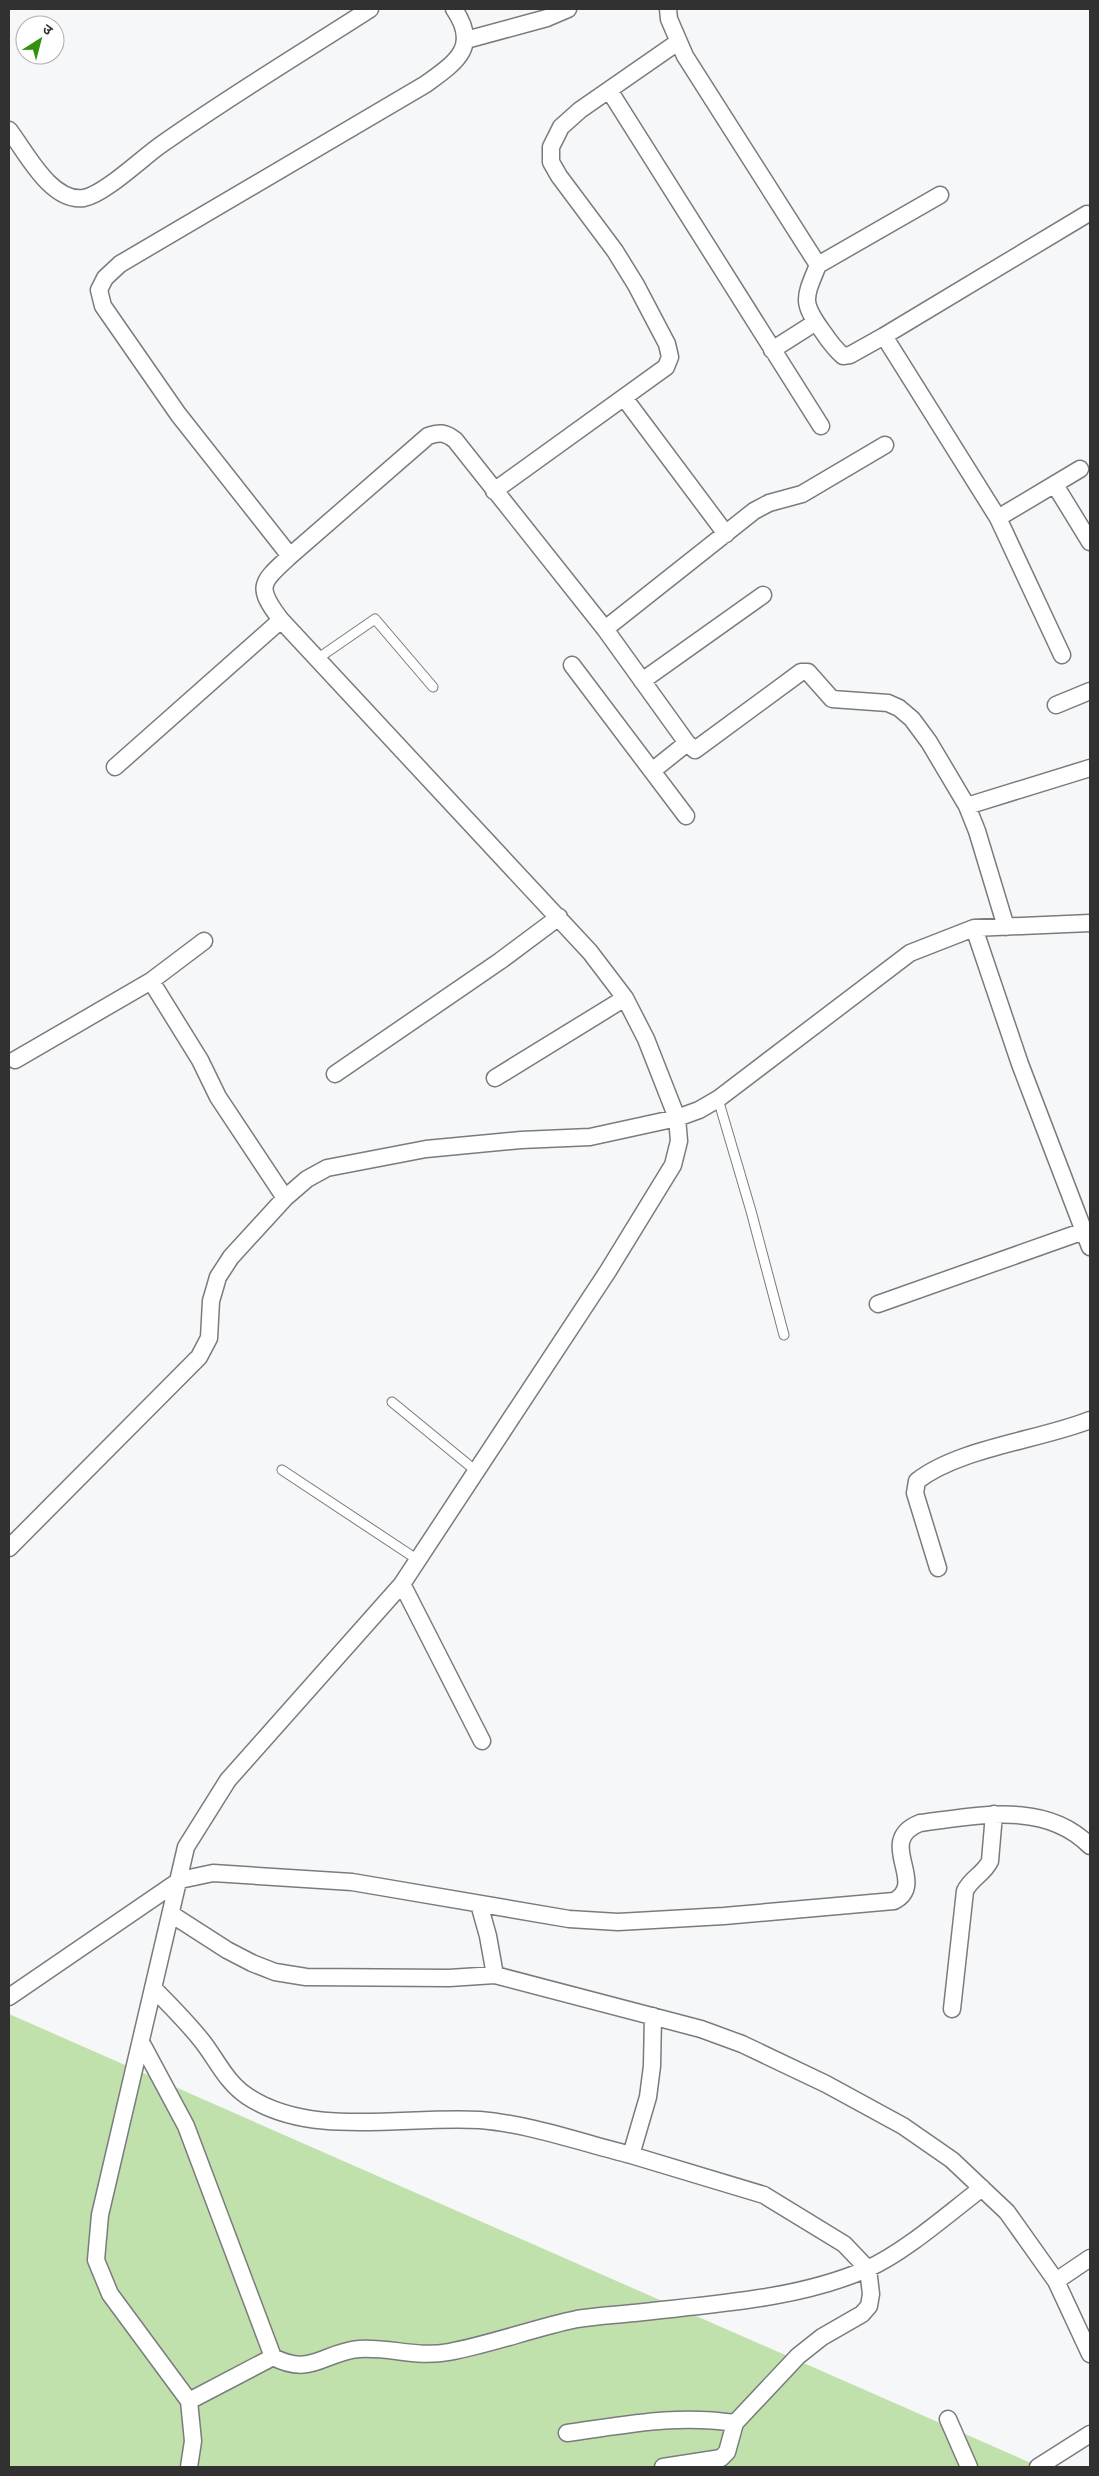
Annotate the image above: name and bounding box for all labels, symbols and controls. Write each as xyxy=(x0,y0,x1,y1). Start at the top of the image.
north arrow xyxy=(15,15,65,65)
text: उ xyxy=(39,19,57,40)

